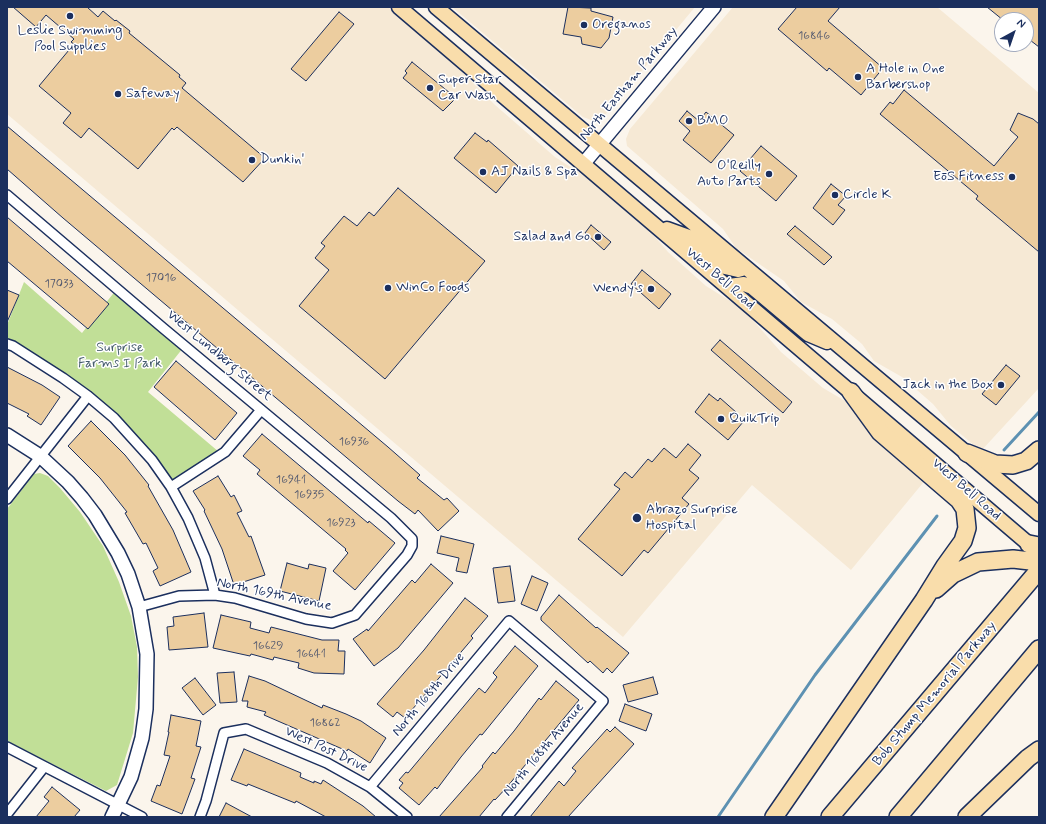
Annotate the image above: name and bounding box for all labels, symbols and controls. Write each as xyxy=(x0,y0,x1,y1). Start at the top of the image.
marker: Leslie Swimming Pool Supplies xyxy=(65,11,75,21)
north arrow xyxy=(994,12,1034,52)
text: N xyxy=(1014,16,1028,31)
place label: Oreganos xyxy=(592,17,651,33)
marker: Oreganos xyxy=(579,20,589,30)
place label: Leslie Swimming Pool Supplies xyxy=(18,23,122,56)
street label: North Eastham Parkway xyxy=(576,24,682,144)
house number: 16846 xyxy=(798,29,830,43)
place label: A Hole in One Barbershop xyxy=(866,61,945,94)
place label: Super Star Car Wash xyxy=(438,72,501,104)
marker: A Hole in One Barbershop xyxy=(853,72,863,82)
marker: Super Star Car Wash xyxy=(425,83,435,93)
place label: Safeway xyxy=(126,86,180,102)
marker: Safeway xyxy=(113,89,123,99)
place label: BMO xyxy=(697,113,728,129)
marker: BMO xyxy=(684,116,694,126)
place label: Dunkin' xyxy=(260,152,304,168)
marker: Dunkin' xyxy=(247,155,257,165)
place label: O'Reilly Auto Parts xyxy=(697,158,761,190)
place label: AJ Nails & Spa xyxy=(491,164,577,180)
marker: AJ Nails & Spa xyxy=(478,167,488,177)
marker: O'Reilly Auto Parts xyxy=(764,169,774,179)
place label: EōS Fitness xyxy=(933,169,1004,185)
marker: EōS Fitness xyxy=(1007,172,1017,182)
place label: Circle K xyxy=(843,187,891,203)
marker: Circle K xyxy=(830,190,840,200)
place label: Salad and Go xyxy=(513,229,590,245)
marker: Salad and Go xyxy=(593,232,603,242)
street label: West Bell Road xyxy=(682,244,758,314)
house number: 17016 xyxy=(146,271,176,285)
house number: 17033 xyxy=(44,277,74,291)
place label: WinCo Foods xyxy=(396,280,470,296)
place label: Wendy's xyxy=(593,281,643,297)
marker: WinCo Foods xyxy=(383,283,393,293)
marker: Wendy's xyxy=(646,284,656,294)
street label: West Lundberg Street xyxy=(163,307,275,405)
park label: Surprise Farms I Park xyxy=(78,340,162,372)
place label: Jack in the Box xyxy=(902,377,993,393)
marker: Jack in the Box xyxy=(996,380,1006,390)
place label: QuikTrip xyxy=(729,411,779,427)
marker: QuikTrip xyxy=(716,414,726,424)
house number: 16936 xyxy=(339,435,369,449)
street label: West Bell Road xyxy=(928,455,1004,525)
house number: 16941 xyxy=(276,473,306,487)
house number: 16935 xyxy=(294,488,324,502)
place label: Abrazo Surprise Hospital xyxy=(646,502,738,534)
marker: Abrazo Surprise Hospital xyxy=(631,512,643,524)
house number: 16923 xyxy=(326,516,356,530)
street label: North 169th Avenue xyxy=(215,575,333,615)
street label: Bob Stump Memorial Parkway xyxy=(870,618,1000,770)
house number: 16629 xyxy=(253,639,283,653)
house number: 16641 xyxy=(296,647,326,661)
street label: North 168th Drive xyxy=(389,650,469,740)
street label: North 168th Avenue xyxy=(500,700,588,800)
house number: 16862 xyxy=(310,716,340,730)
street label: West Post Drive xyxy=(282,724,370,776)

